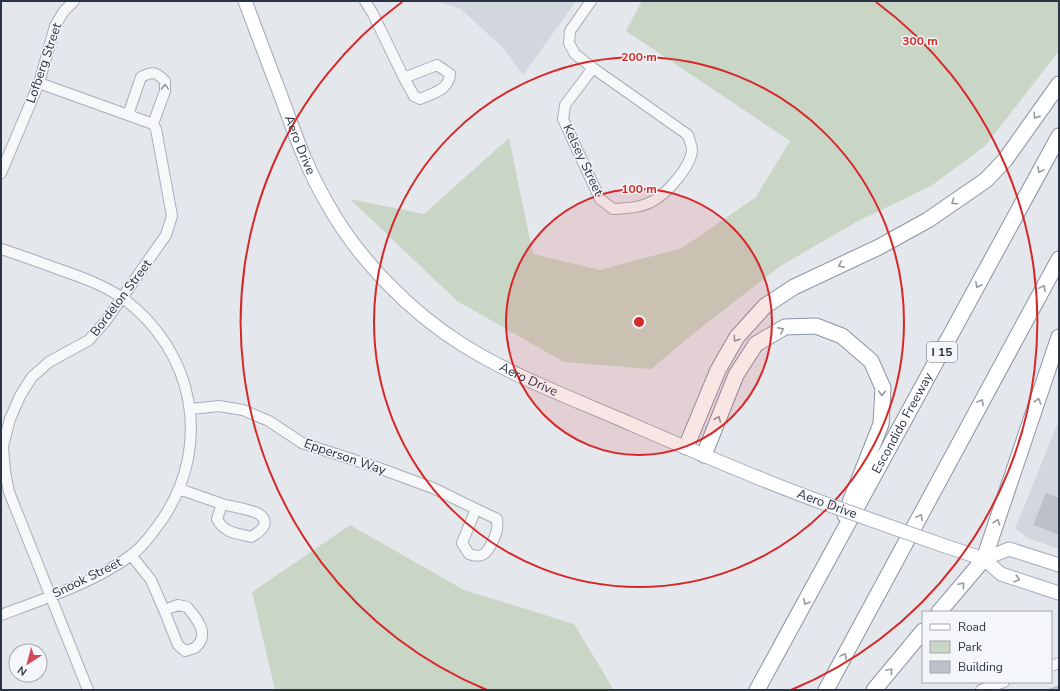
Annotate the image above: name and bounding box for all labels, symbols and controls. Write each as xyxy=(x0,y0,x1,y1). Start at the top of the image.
street label: Lofberg Street xyxy=(22,20,66,106)
text: 300 m xyxy=(902,33,938,49)
text: 200 m xyxy=(621,49,657,65)
one-way arrow xyxy=(160,84,169,90)
one-way arrow xyxy=(1034,111,1041,118)
street label: Aero Drive xyxy=(280,113,320,178)
street label: Kelsey Street xyxy=(559,121,608,199)
one-way arrow xyxy=(1038,166,1045,173)
text: 100 m xyxy=(621,181,657,197)
one-way arrow xyxy=(951,197,958,205)
street label: Bordelon Street xyxy=(86,255,156,340)
one-way arrow xyxy=(837,260,845,268)
one-way arrow xyxy=(976,280,983,288)
one-way arrow xyxy=(1039,285,1046,292)
centre of rings xyxy=(632,315,646,329)
one-way arrow xyxy=(777,327,784,335)
one-way arrow xyxy=(734,335,741,342)
road number: I 15 xyxy=(927,342,957,362)
street label: Aero Drive xyxy=(496,358,561,401)
street label: Escondido Freeway xyxy=(868,369,938,477)
one-way arrow xyxy=(878,390,886,396)
one-way arrow xyxy=(1033,397,1041,404)
one-way arrow xyxy=(977,399,984,407)
one-way arrow xyxy=(714,416,722,423)
street label: Epperson Way xyxy=(302,435,389,480)
street label: Aero Drive xyxy=(795,485,859,523)
one-way arrow xyxy=(915,514,922,521)
one-way arrow xyxy=(992,518,1001,525)
street label: Snook Street xyxy=(49,553,125,603)
one-way arrow xyxy=(1013,574,1020,583)
one-way arrow xyxy=(957,583,964,590)
one-way arrow xyxy=(803,598,810,605)
legend xyxy=(922,611,1052,683)
text: Road xyxy=(958,619,986,635)
text: Park xyxy=(958,639,983,655)
north arrow xyxy=(8,643,48,683)
one-way arrow xyxy=(840,653,847,660)
text: Building xyxy=(958,659,1003,675)
text: N xyxy=(15,662,30,679)
one-way arrow xyxy=(885,669,892,676)

